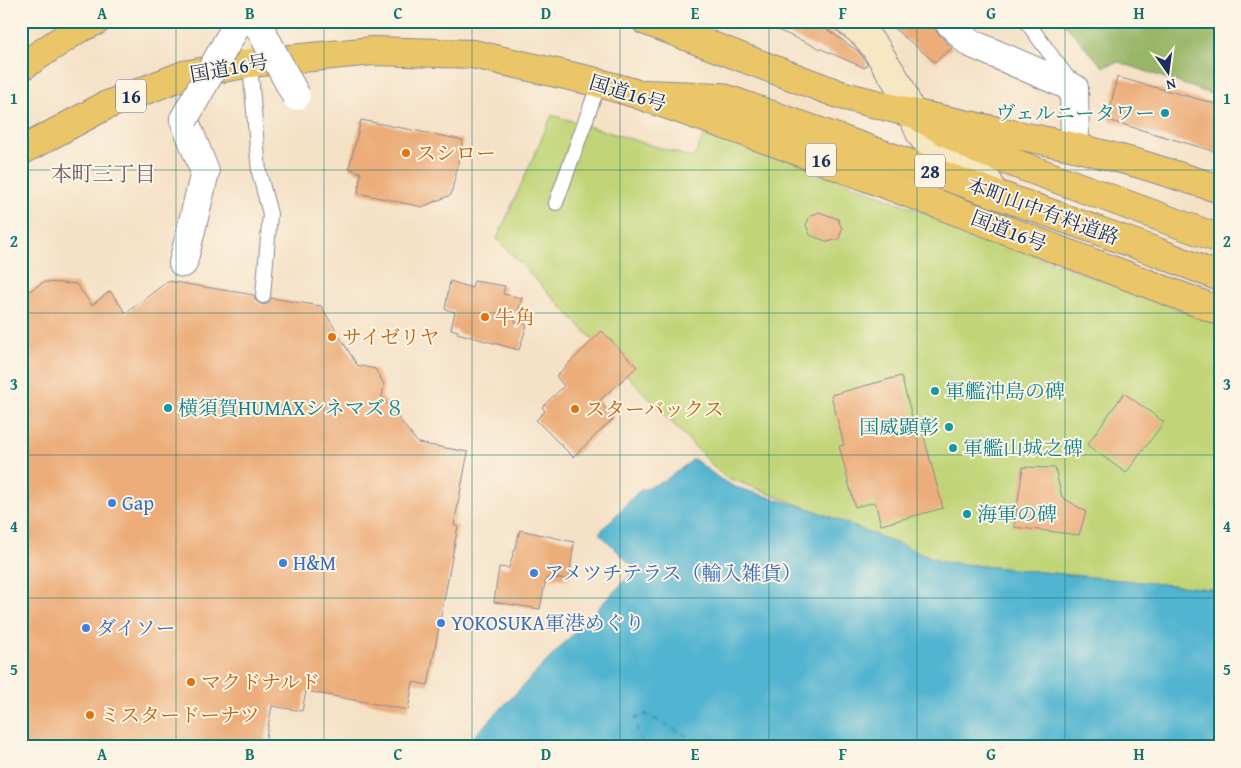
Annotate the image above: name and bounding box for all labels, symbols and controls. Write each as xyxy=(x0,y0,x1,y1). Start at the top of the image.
text: A xyxy=(97,1,108,25)
text: B xyxy=(245,1,255,25)
text: C xyxy=(393,1,403,25)
text: D xyxy=(541,1,551,25)
text: E xyxy=(691,1,700,25)
text: F xyxy=(839,1,847,25)
text: G xyxy=(986,1,996,25)
text: H xyxy=(1133,1,1145,25)
street label: 国道16号 xyxy=(187,46,270,89)
north arrow xyxy=(1144,48,1194,98)
street label: 国道16号 xyxy=(586,67,670,118)
text: N xyxy=(1164,74,1178,96)
road number: 16 xyxy=(116,80,146,112)
text: 1 xyxy=(10,86,18,110)
text: 1 xyxy=(1223,86,1231,110)
place label: ヴェルニータワー xyxy=(996,98,1155,127)
marker: ヴェルニータワー xyxy=(1159,107,1171,119)
place label: スシロー xyxy=(416,138,496,167)
road number: 16 xyxy=(806,144,836,176)
marker: スシロー xyxy=(400,147,412,159)
road number: 28 xyxy=(915,154,945,188)
district label: 本町三丁目 xyxy=(51,158,156,189)
street label: 本町山中有料道路 xyxy=(963,170,1123,252)
street label: 国道16号 xyxy=(967,203,1051,258)
text: 2 xyxy=(10,229,18,253)
text: 2 xyxy=(1223,229,1231,253)
place label: 牛角 xyxy=(495,302,535,331)
marker: 牛角 xyxy=(479,311,491,323)
place label: サイゼリヤ xyxy=(342,322,440,351)
marker: サイゼリヤ xyxy=(326,331,338,343)
text: 3 xyxy=(10,372,18,396)
text: 3 xyxy=(1223,372,1231,396)
place label: 軍艦沖島の碑 xyxy=(945,376,1065,405)
marker: 軍艦沖島の碑 xyxy=(929,385,941,397)
place label: 横須賀HUMAXシネマズ８ xyxy=(178,393,405,422)
place label: スターバックス xyxy=(585,394,724,423)
marker: 横須賀HUMAXシネマズ８ xyxy=(162,402,174,414)
marker: スターバックス xyxy=(569,403,581,415)
place label: 国威顕彰 xyxy=(859,412,939,441)
marker: 国威顕彰 xyxy=(943,421,955,433)
place label: 軍艦山城之碑 xyxy=(963,433,1083,462)
marker: 軍艦山城之碑 xyxy=(947,442,959,454)
place label: Gap xyxy=(122,488,154,517)
marker: Gap xyxy=(106,497,118,509)
place label: 海軍の碑 xyxy=(977,499,1057,528)
marker: 海軍の碑 xyxy=(961,508,973,520)
text: 4 xyxy=(10,514,18,538)
text: 4 xyxy=(1223,514,1231,538)
place label: H&M xyxy=(293,548,336,577)
marker: H&M xyxy=(277,557,289,569)
place label: アメツチテラス（輸入雑貨） xyxy=(544,558,802,587)
marker: アメツチテラス（輸入雑貨） xyxy=(528,567,540,579)
place label: YOKOSUKA軍港めぐり xyxy=(451,608,645,637)
place label: ダイソー xyxy=(96,613,176,642)
marker: YOKOSUKA軍港めぐり xyxy=(435,617,447,629)
marker: ダイソー xyxy=(80,622,92,634)
text: 5 xyxy=(10,657,18,681)
text: 5 xyxy=(1223,657,1231,681)
place label: マクドナルド xyxy=(201,667,320,696)
marker: マクドナルド xyxy=(185,676,197,688)
place label: ミスタードーナツ xyxy=(100,700,260,729)
marker: ミスタードーナツ xyxy=(84,709,96,721)
text: A xyxy=(97,742,108,766)
text: B xyxy=(245,742,255,766)
text: C xyxy=(393,742,403,766)
text: D xyxy=(541,742,551,766)
text: E xyxy=(691,742,700,766)
text: F xyxy=(839,742,847,766)
text: G xyxy=(986,742,996,766)
text: H xyxy=(1133,742,1145,766)

